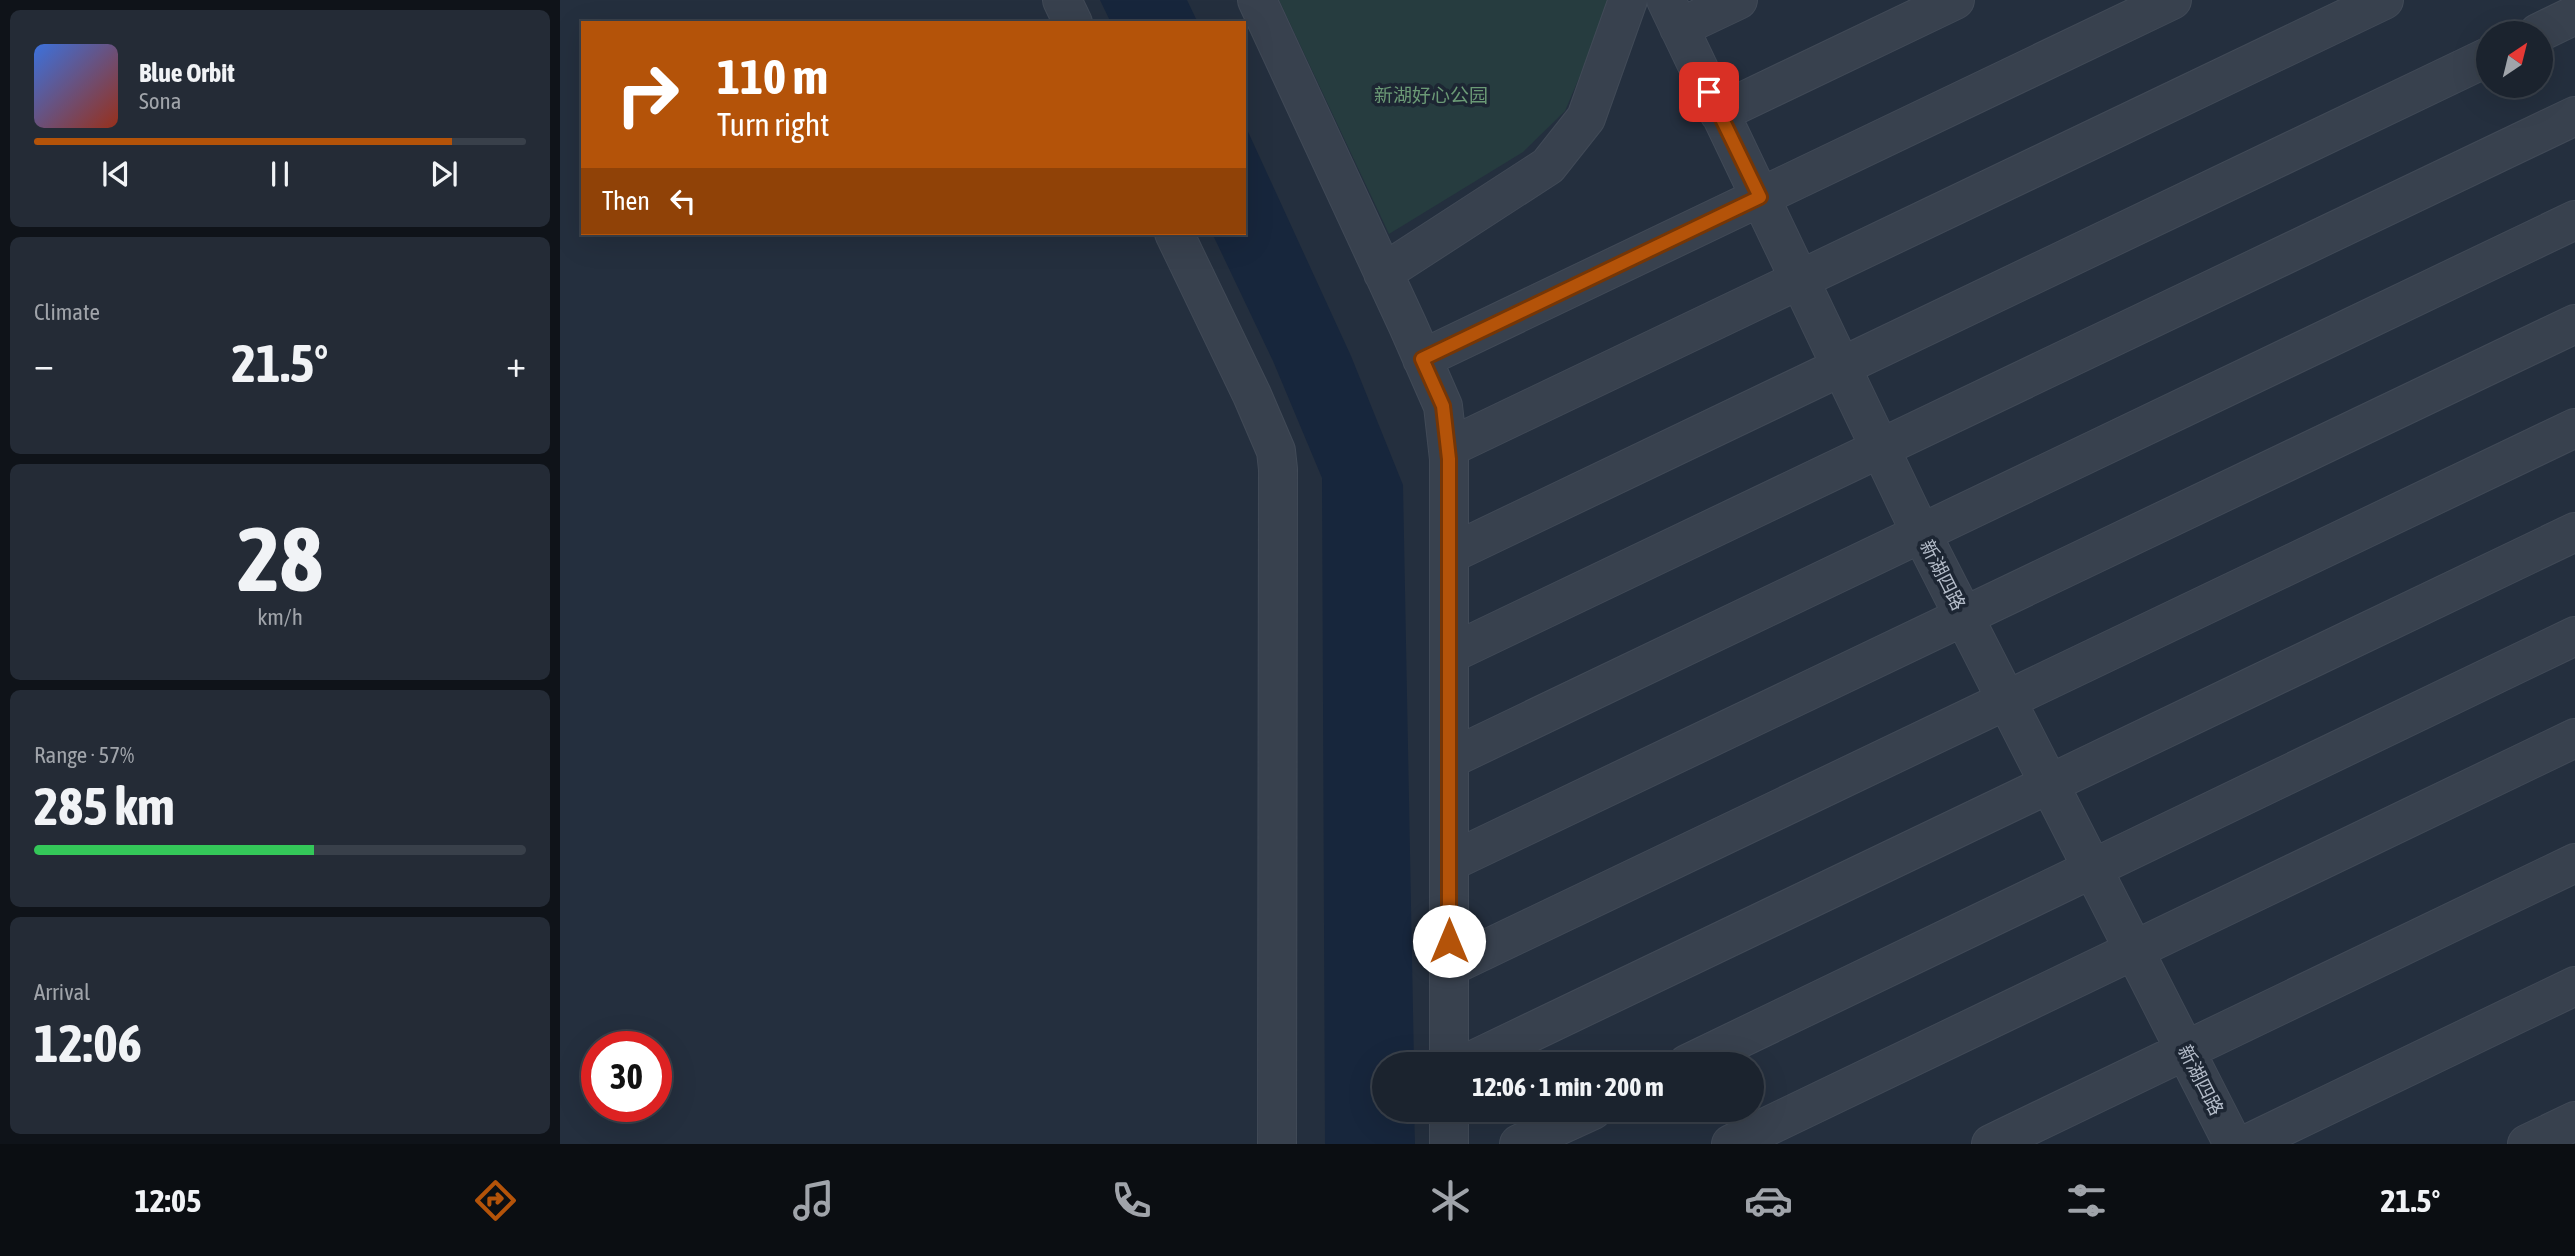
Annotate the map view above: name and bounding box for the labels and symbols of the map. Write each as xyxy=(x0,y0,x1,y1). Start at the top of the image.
north arrow xyxy=(2476,21,2553,98)
pin xyxy=(1679,62,1739,122)
park label: 新湖好心公园 xyxy=(1374,84,1488,106)
street label: 新湖四路 xyxy=(1916,536,1970,614)
position arrow xyxy=(1412,904,1486,978)
speed limit sign: 30 xyxy=(581,1031,672,1122)
street label: 新湖四路 xyxy=(2174,1041,2228,1119)

